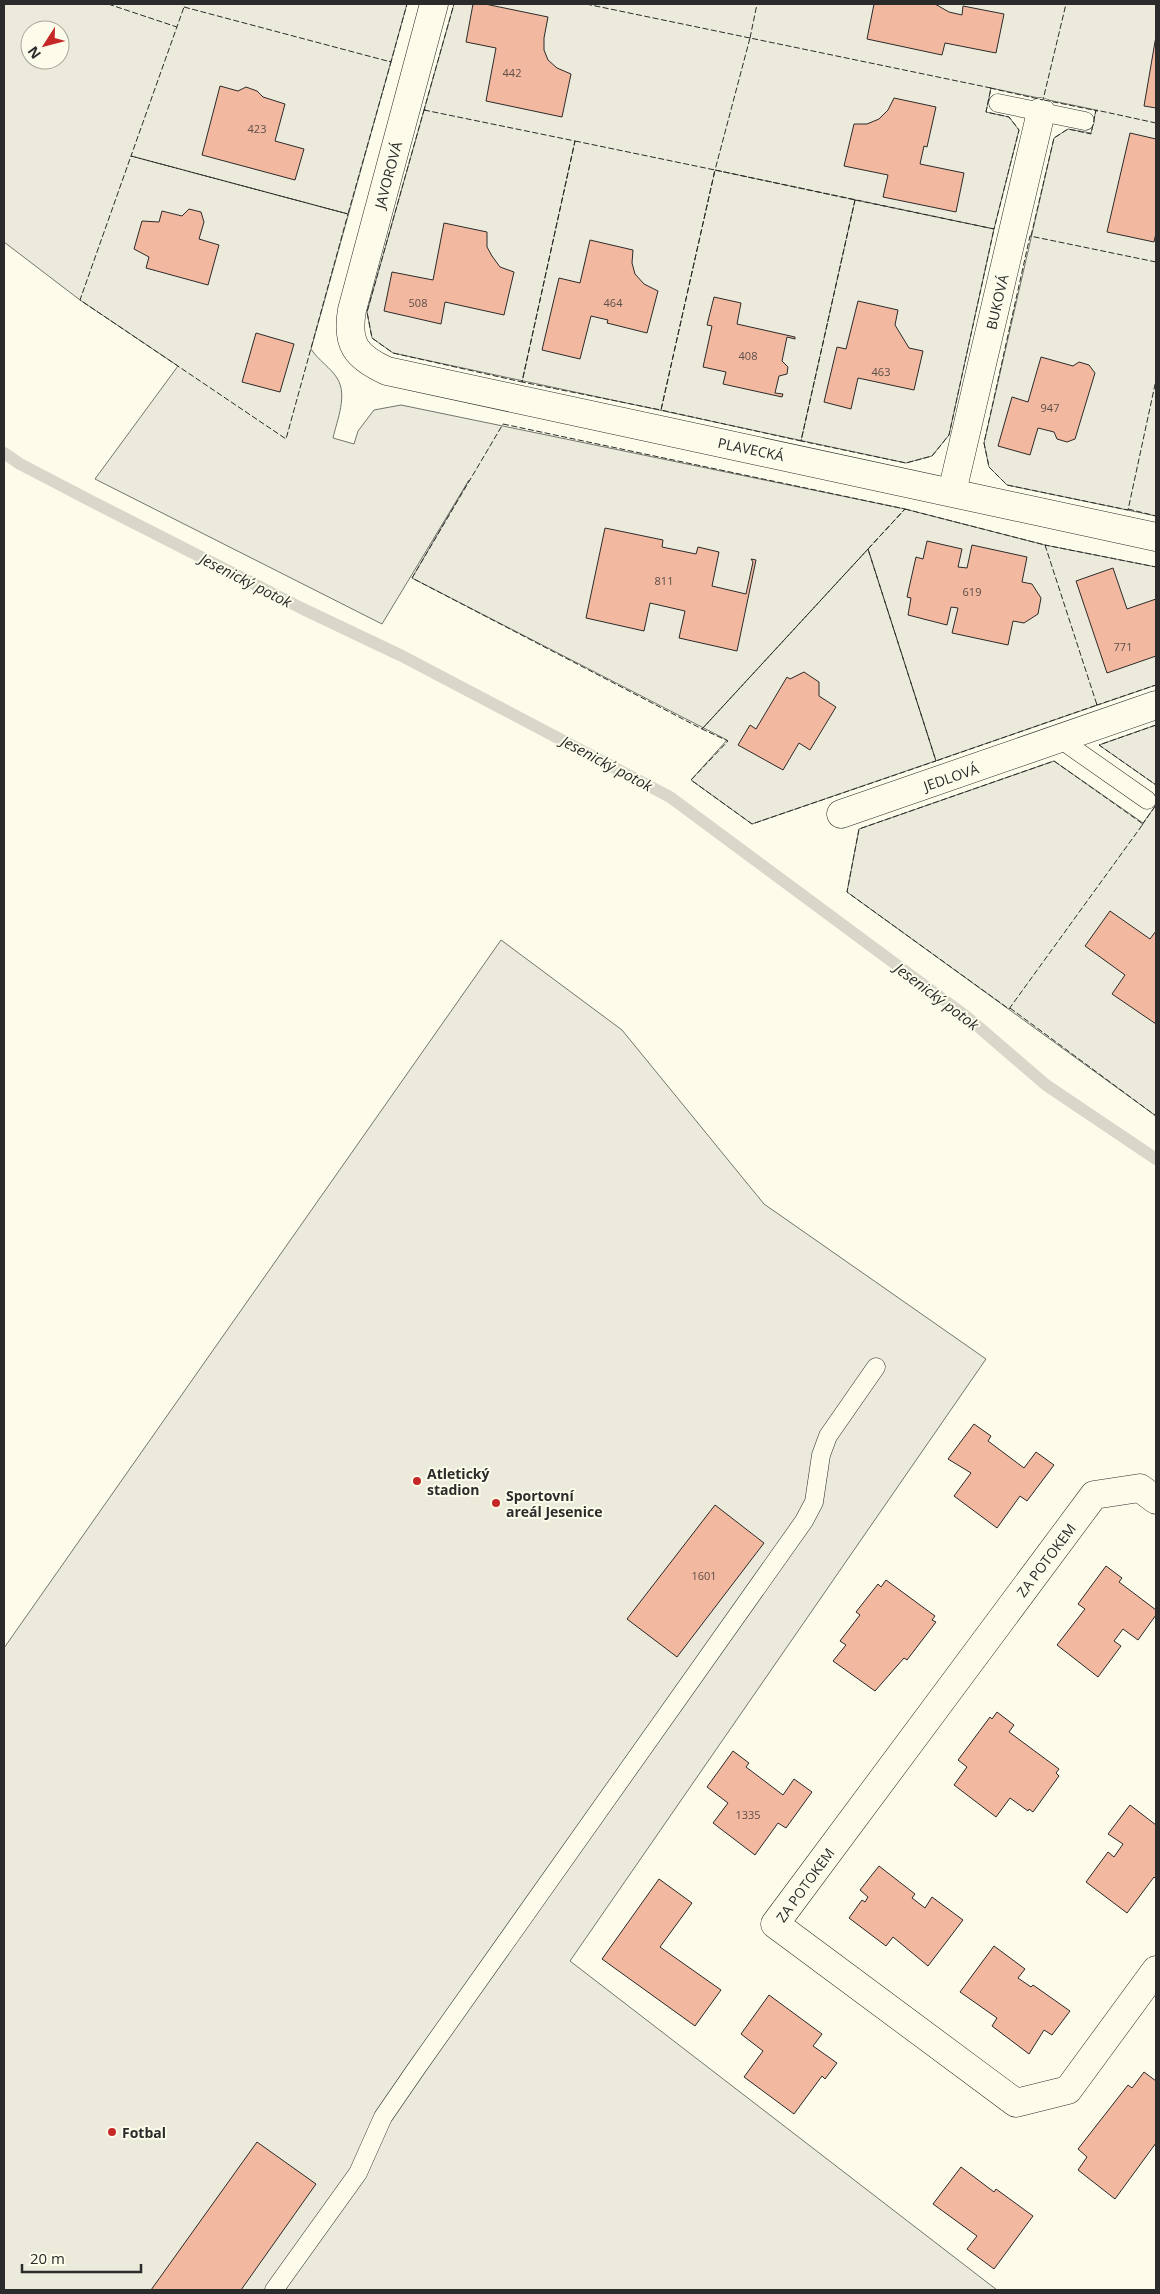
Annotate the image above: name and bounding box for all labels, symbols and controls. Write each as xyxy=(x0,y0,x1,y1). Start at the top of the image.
north arrow xyxy=(20,20,70,70)
text: N xyxy=(23,43,45,63)
house number: 442 xyxy=(503,65,521,80)
house number: 423 xyxy=(248,121,266,136)
street label: JAVOROVÁ xyxy=(369,139,406,213)
street label: BUKOVÁ xyxy=(981,272,1013,331)
house number: 508 xyxy=(409,295,427,310)
house number: 464 xyxy=(604,295,623,310)
house number: 408 xyxy=(739,348,757,363)
house number: 463 xyxy=(872,364,890,379)
house number: 947 xyxy=(1041,400,1059,415)
street label: PLAVECKÁ xyxy=(716,433,786,465)
water label: Jesenický potok xyxy=(194,547,296,612)
house number: 811 xyxy=(655,573,673,588)
house number: 619 xyxy=(963,584,981,599)
house number: 771 xyxy=(1114,639,1132,654)
water label: Jesenický potok xyxy=(555,729,657,796)
street label: JEDLOVÁ xyxy=(919,759,981,796)
water label: Jesenický potok xyxy=(888,956,984,1035)
place label: Atletický stadion xyxy=(427,1464,490,1499)
marker: Atletický stadion xyxy=(411,1475,423,1487)
place label: Sportovní areál Jesenice xyxy=(506,1486,603,1521)
marker: Sportovní areál Jesenice xyxy=(490,1497,502,1509)
street label: ZA POTOKEM xyxy=(1012,1519,1080,1601)
house number: 1601 xyxy=(691,1568,717,1583)
house number: 1335 xyxy=(735,1807,761,1822)
street label: ZA POTOKEM xyxy=(772,1844,838,1926)
place label: Fotbal xyxy=(122,2123,166,2142)
marker: Fotbal xyxy=(106,2126,118,2138)
scale bar xyxy=(22,2242,141,2274)
text: 20 m xyxy=(30,2248,65,2268)

